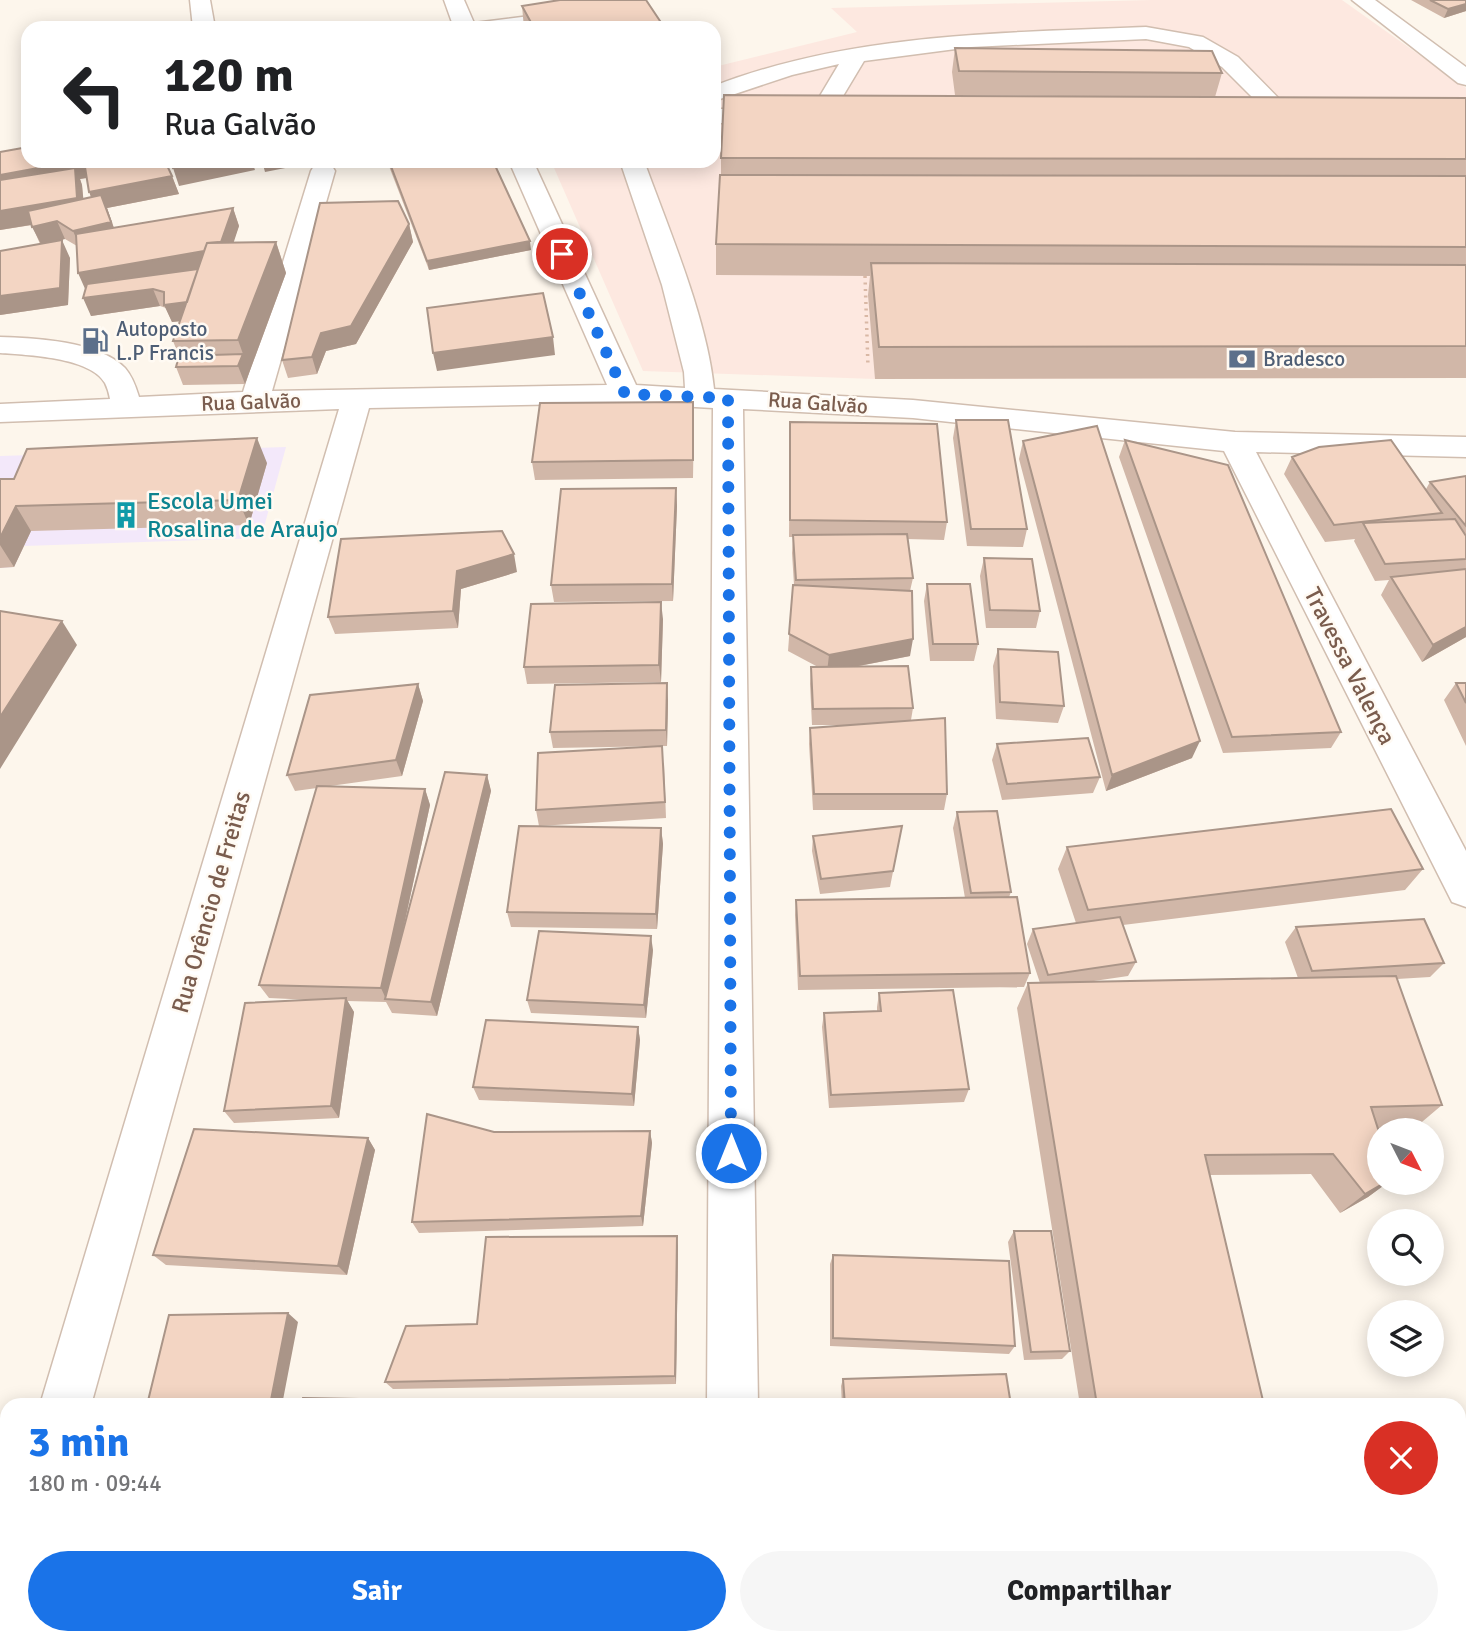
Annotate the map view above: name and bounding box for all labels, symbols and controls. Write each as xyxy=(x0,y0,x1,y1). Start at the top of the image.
text: 120 m xyxy=(164,45,294,105)
icon: left xyxy=(49,49,140,140)
text: Rua Galvão xyxy=(164,105,316,144)
pin xyxy=(532,224,592,284)
icon: arrive xyxy=(543,235,581,273)
place label: Autoposto L.P Francis xyxy=(116,316,214,366)
fuel station icon: Autoposto L.P Francis xyxy=(80,326,110,356)
bank icon: Bradesco xyxy=(1227,344,1257,374)
place label: Bradesco xyxy=(1263,346,1345,372)
street label: Rua Galvão xyxy=(201,387,301,417)
street label: Rua Galvão xyxy=(767,387,869,419)
place label: Escola Umei Rosalina de Araujo xyxy=(147,486,338,544)
building icon: Escola Umei Rosalina de Araujo xyxy=(111,500,141,530)
street label: Travessa Valença xyxy=(1297,582,1403,750)
street label: Rua Orêncio de Freitas xyxy=(165,788,257,1016)
position arrow xyxy=(694,1116,768,1190)
north arrow xyxy=(1367,1118,1444,1195)
map controls xyxy=(1367,1118,1444,1377)
button: search xyxy=(1367,1209,1444,1286)
button: layers xyxy=(1367,1300,1444,1377)
text: 3 min xyxy=(28,1417,129,1468)
button: close xyxy=(1364,1421,1438,1495)
text: 180 m · 09:44 xyxy=(28,1469,162,1498)
button: Sair xyxy=(28,1551,726,1631)
button: Compartilhar xyxy=(740,1551,1438,1631)

